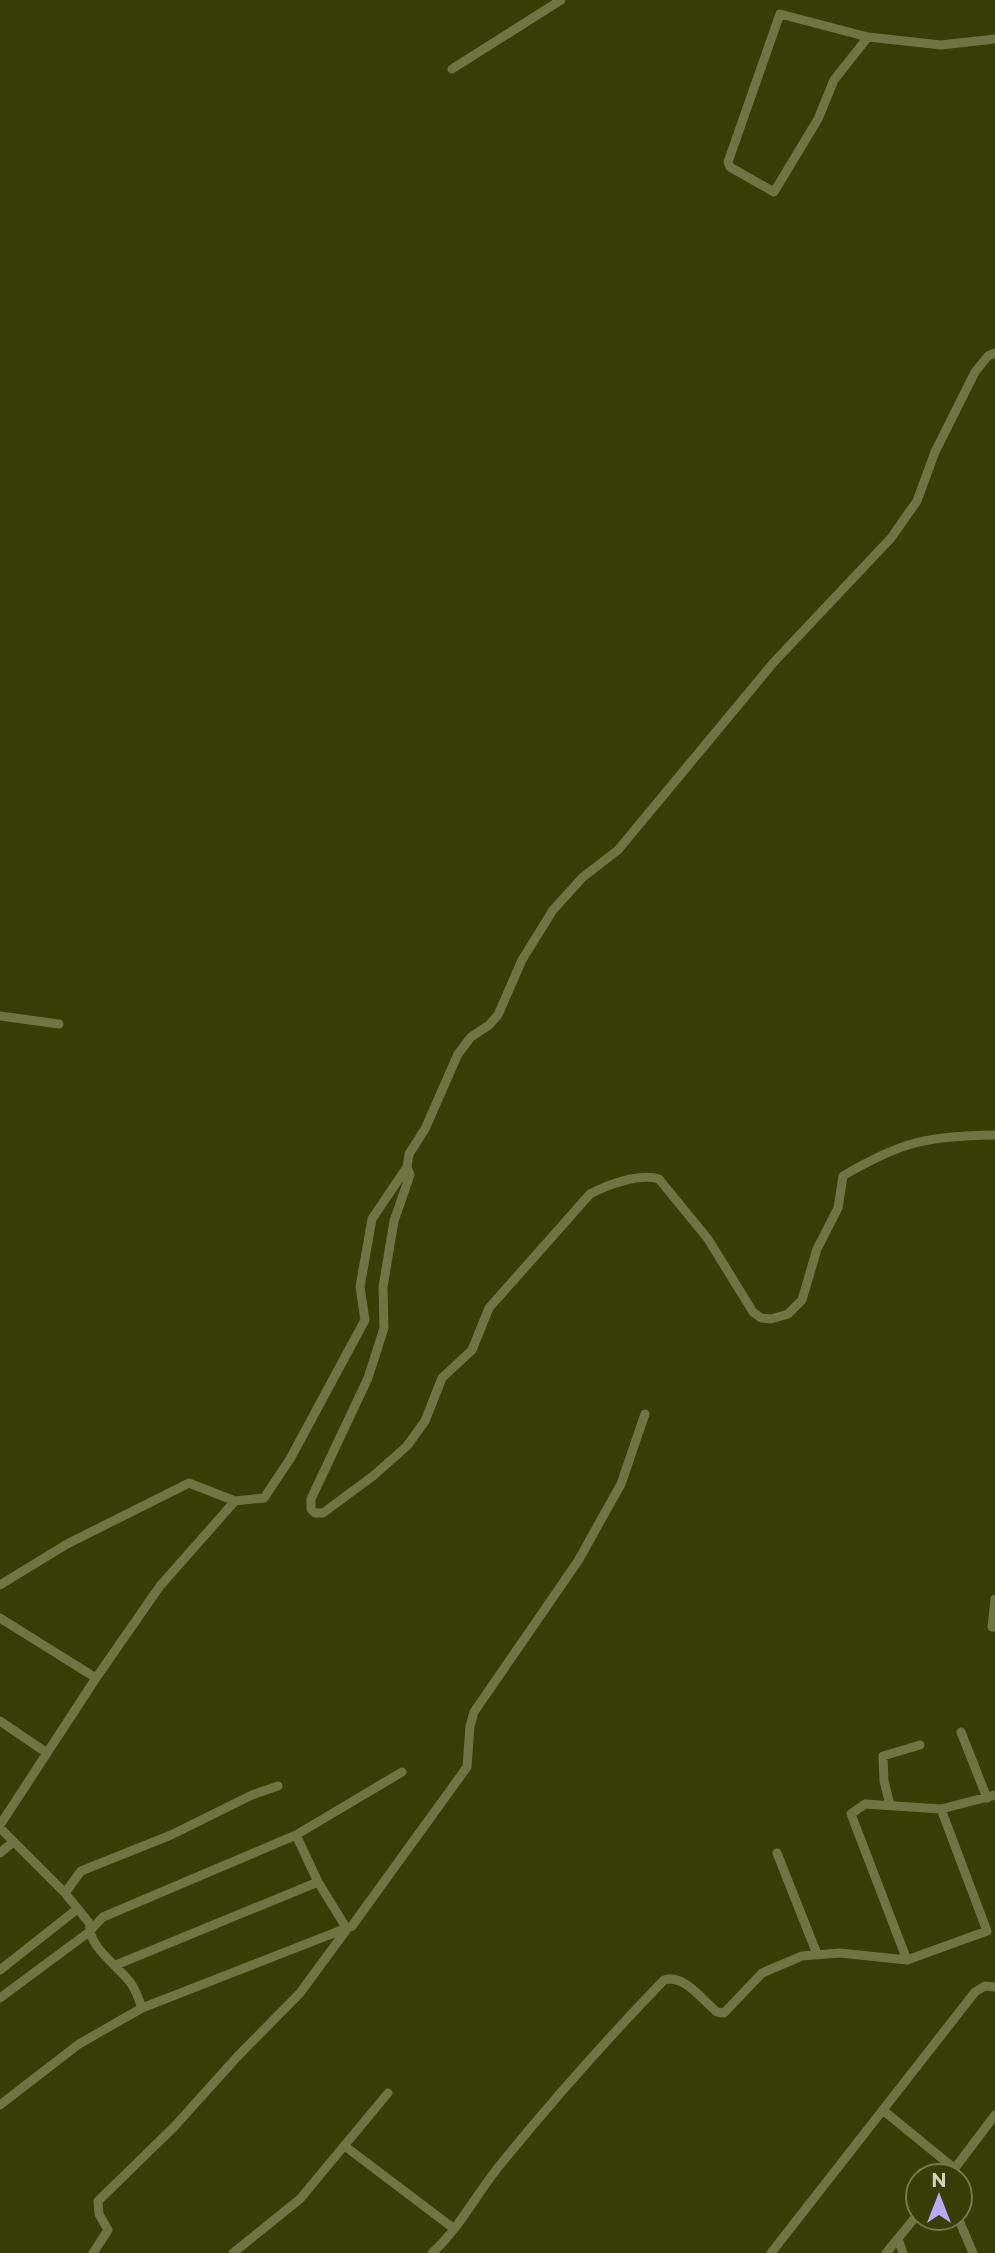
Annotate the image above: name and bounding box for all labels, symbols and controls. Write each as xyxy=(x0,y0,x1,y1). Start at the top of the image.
north arrow xyxy=(904,2162,974,2232)
text: N xyxy=(931,2169,947,2192)

